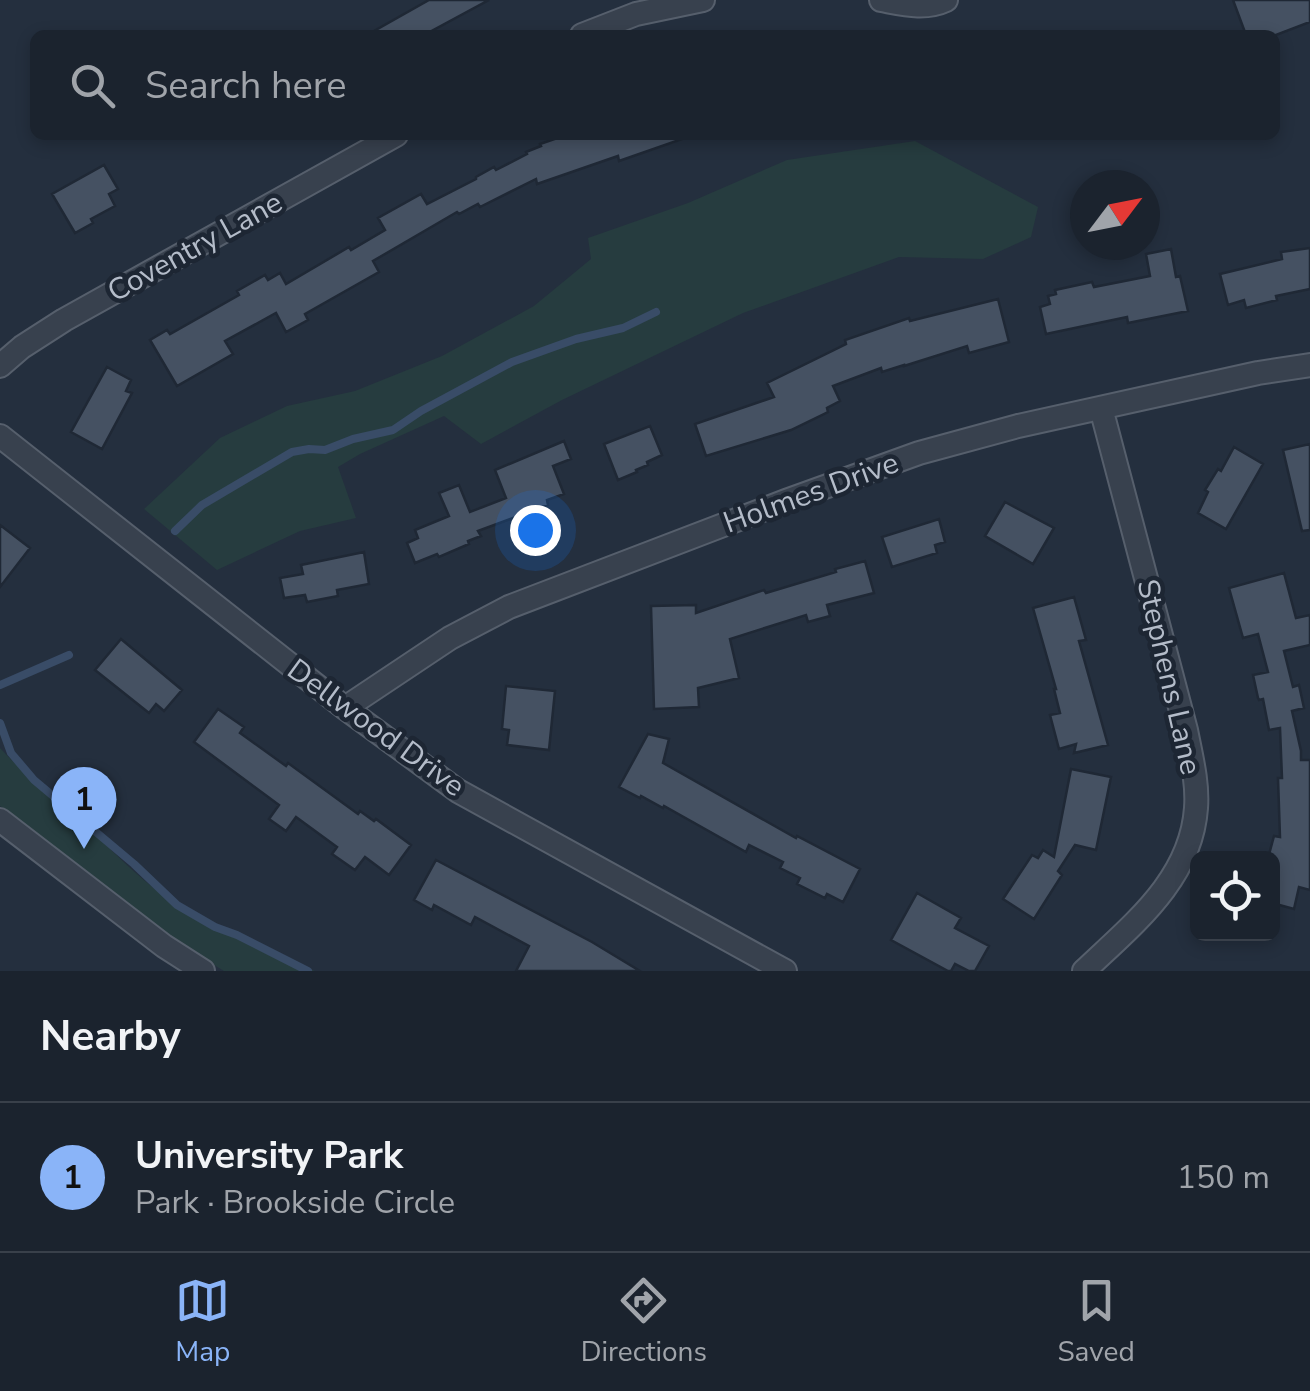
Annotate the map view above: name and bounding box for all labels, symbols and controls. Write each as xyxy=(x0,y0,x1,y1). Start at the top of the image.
search box xyxy=(30,30,1280,140)
icon: search xyxy=(65,58,120,113)
text: Search here xyxy=(145,60,346,111)
north arrow xyxy=(1070,170,1160,260)
street label: Coventry Lane xyxy=(100,182,290,312)
street label: Holmes Drive xyxy=(718,442,904,544)
your location xyxy=(510,505,561,556)
street label: Stephens Lane xyxy=(1127,575,1211,779)
street label: Dellwood Drive xyxy=(279,650,473,806)
pin: 1 xyxy=(52,766,116,849)
map controls xyxy=(1190,851,1280,941)
button: locate xyxy=(1190,851,1280,941)
text: Nearby xyxy=(40,1008,181,1065)
text: University Park xyxy=(135,1130,403,1181)
text: 1 xyxy=(63,1156,82,1199)
text: 150 m xyxy=(1177,1156,1270,1199)
text: Park · Brookside Circle xyxy=(135,1181,455,1224)
tab: Map xyxy=(175,1273,230,1371)
tab: Directions xyxy=(581,1273,707,1371)
tab: Saved xyxy=(1057,1273,1135,1371)

